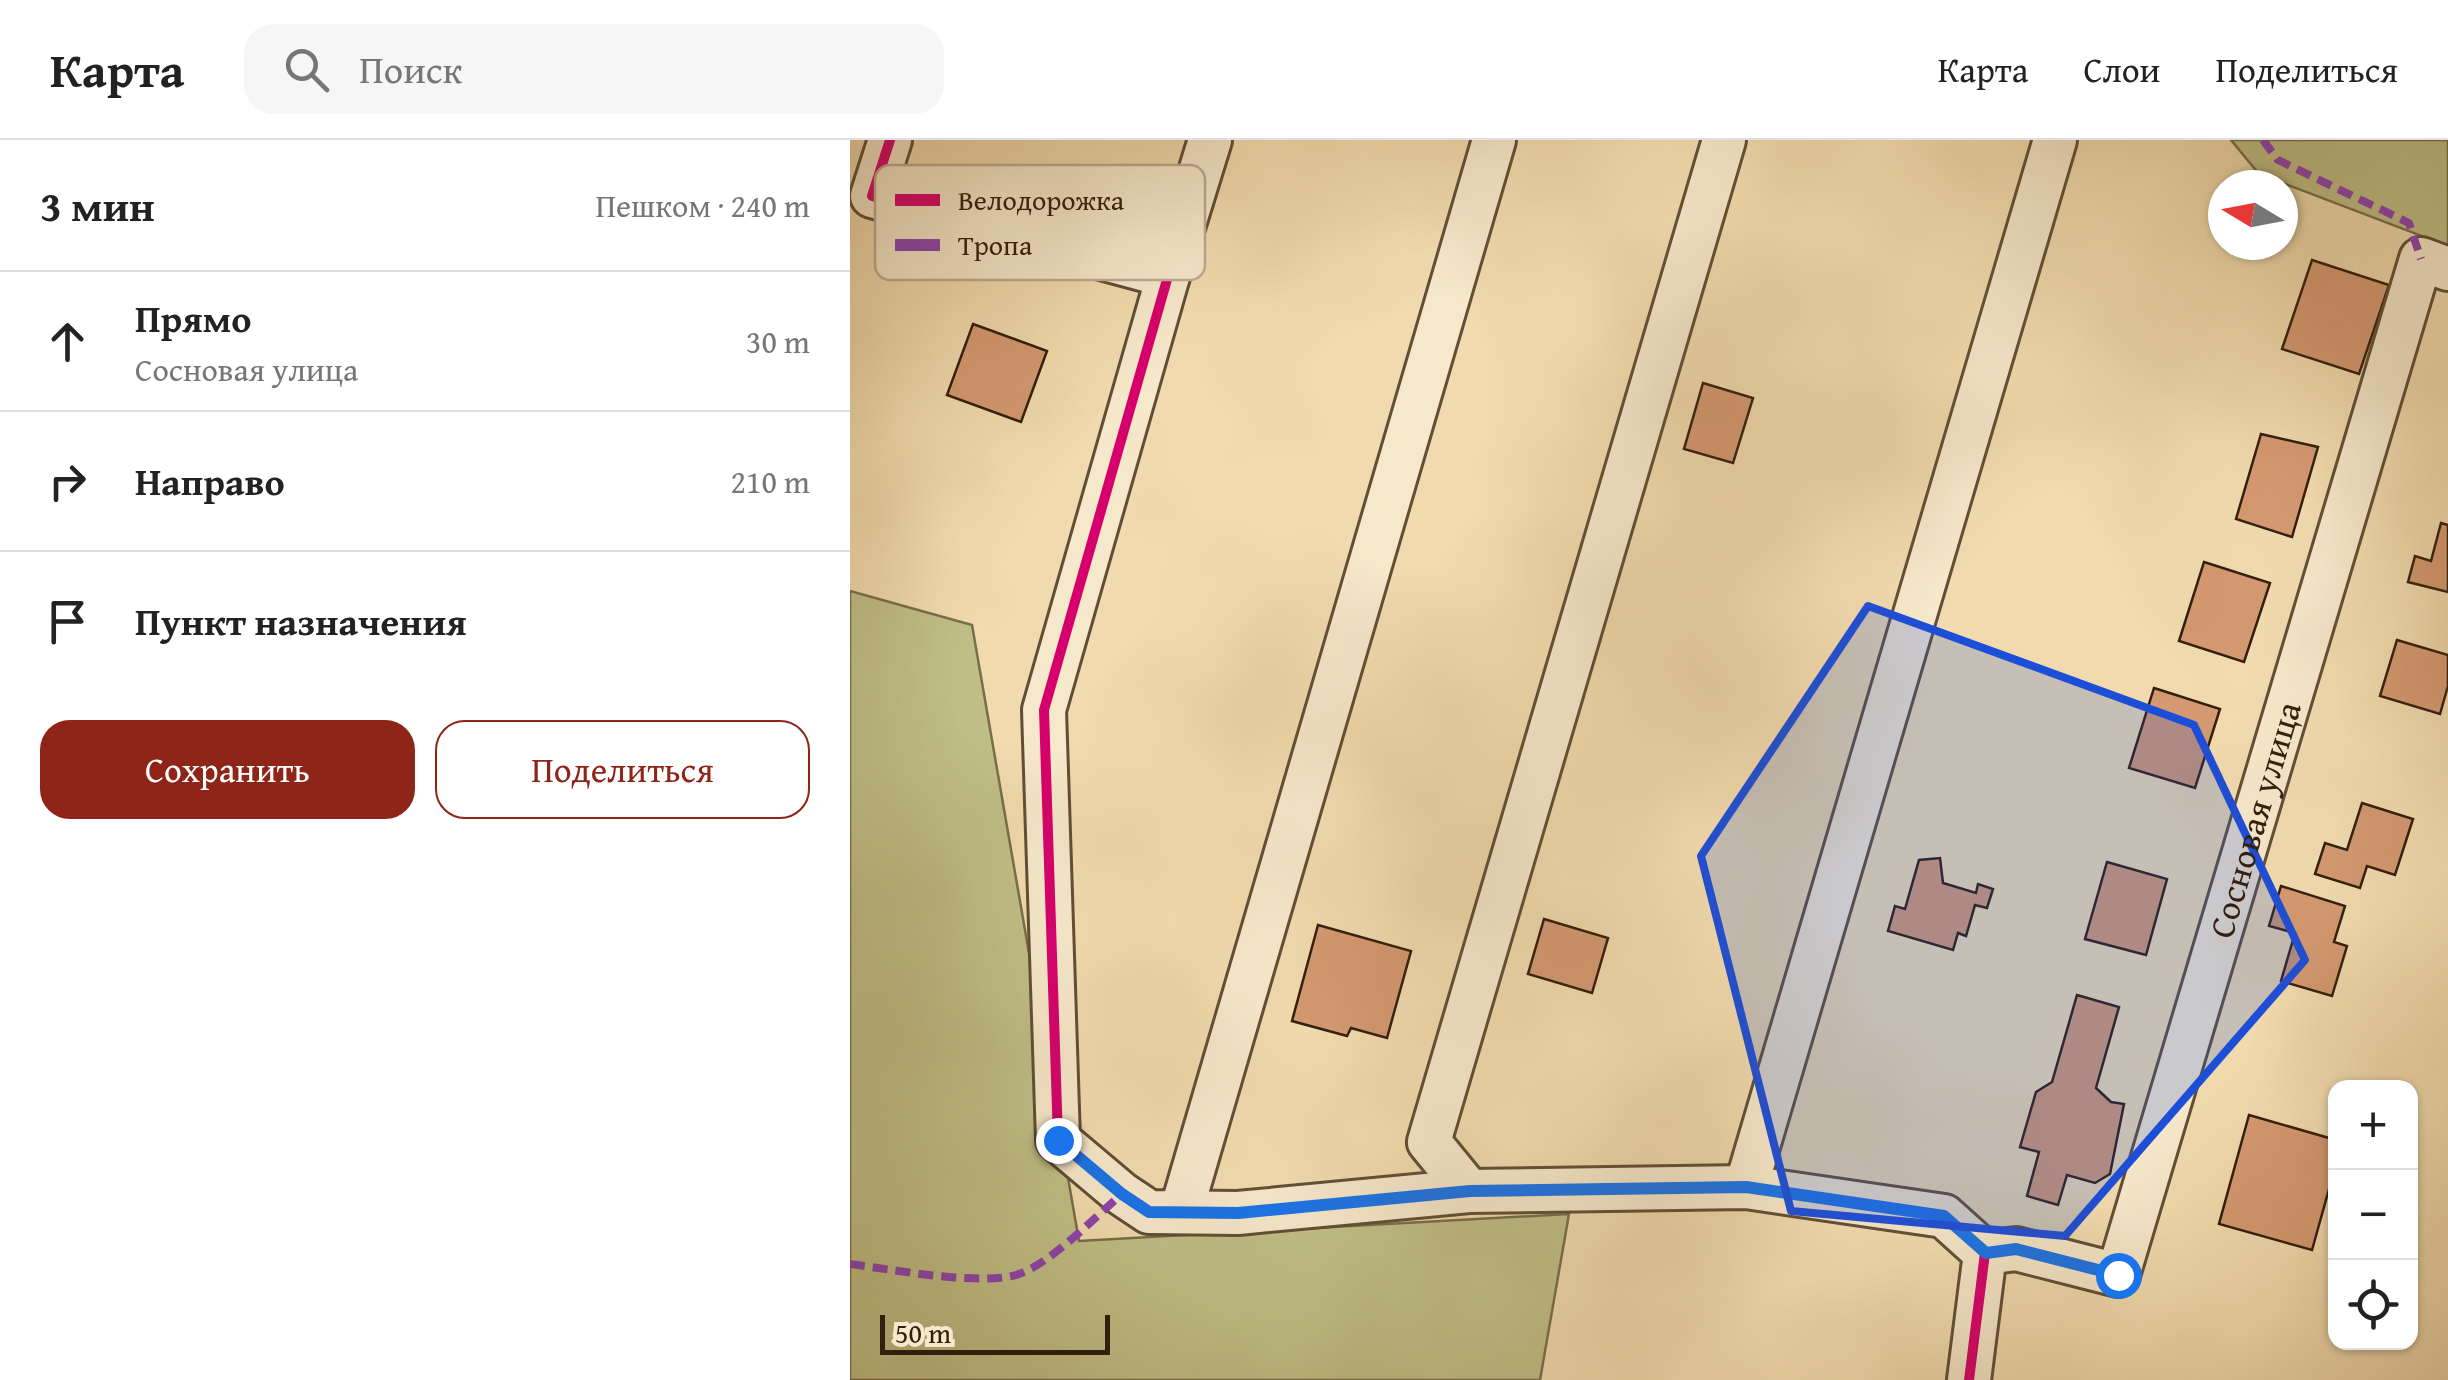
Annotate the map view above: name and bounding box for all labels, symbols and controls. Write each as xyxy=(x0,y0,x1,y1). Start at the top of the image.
search box xyxy=(244,24,944,114)
text: Карта xyxy=(50,34,184,105)
text: Поиск xyxy=(359,41,463,97)
icon: search xyxy=(279,42,334,97)
text: Карта xyxy=(1938,44,2028,95)
text: Слои xyxy=(2083,44,2160,95)
text: Поделиться xyxy=(2215,44,2398,95)
legend xyxy=(875,165,1205,280)
north arrow xyxy=(2208,170,2298,260)
text: 3 мин xyxy=(40,175,155,236)
text: Велодорожка xyxy=(958,179,1125,220)
text: Пешком · 240 m xyxy=(595,182,810,229)
text: Тропа xyxy=(958,224,1033,265)
text: Прямо xyxy=(135,290,251,346)
icon: ahead xyxy=(40,314,95,369)
text: 30 m xyxy=(746,318,810,365)
text: Сосновая улица xyxy=(135,346,358,393)
text: Направо xyxy=(135,453,285,509)
icon: right xyxy=(40,454,95,509)
text: 210 m xyxy=(731,458,810,505)
text: Пункт назначения xyxy=(135,593,467,649)
icon: arrive xyxy=(40,594,95,649)
street label: Сосновая улица xyxy=(2195,695,2313,944)
button: Сохранить xyxy=(40,720,415,819)
button: Поделиться xyxy=(435,720,810,819)
map controls xyxy=(2328,1080,2418,1350)
button: + xyxy=(2328,1080,2418,1170)
route end xyxy=(1036,1118,1082,1164)
button: − xyxy=(2328,1170,2418,1260)
route start xyxy=(2096,1253,2142,1299)
button: locate xyxy=(2328,1260,2418,1350)
scale bar xyxy=(880,1310,1110,1354)
text: 50 m xyxy=(895,1312,951,1353)

